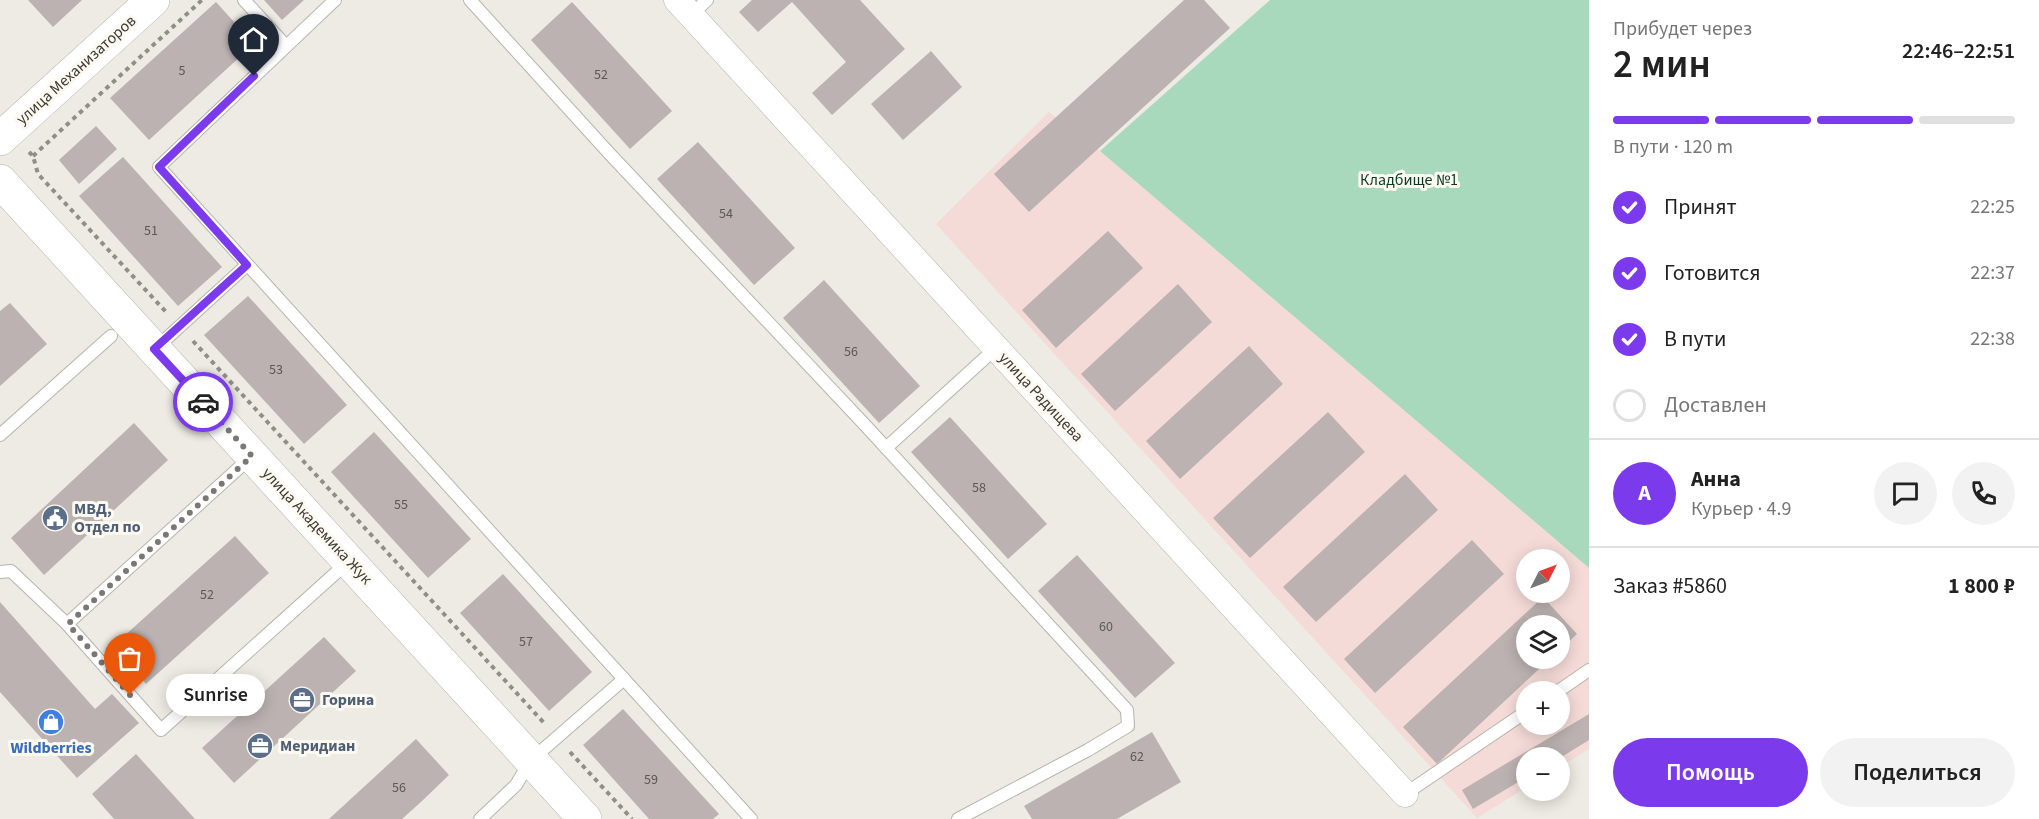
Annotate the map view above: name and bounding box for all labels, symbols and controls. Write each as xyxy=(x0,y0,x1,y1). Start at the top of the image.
street label: улица Механизаторов xyxy=(11,10,141,130)
pin xyxy=(228,14,279,76)
text: Прибудет через xyxy=(1613,15,1752,43)
icon: home xyxy=(237,23,270,56)
text: 22:46–22:51 xyxy=(1902,35,2015,67)
text: 2 мин xyxy=(1613,37,1711,93)
house number: 5 xyxy=(179,61,186,81)
house number: 52 xyxy=(594,65,608,85)
text: В пути · 120 m xyxy=(1613,133,1733,161)
park label: Кладбище №1 xyxy=(1360,169,1458,191)
icon: check xyxy=(1613,191,1646,224)
text: Принят xyxy=(1664,191,1737,223)
text: 22:25 xyxy=(1970,193,2015,221)
house number: 54 xyxy=(719,204,733,224)
house number: 51 xyxy=(144,221,158,241)
icon: check xyxy=(1613,257,1646,290)
text: Готовится xyxy=(1664,257,1761,289)
text: 22:37 xyxy=(1970,259,2015,287)
icon: check xyxy=(1613,323,1646,356)
text: В пути xyxy=(1664,323,1726,355)
text: 22:38 xyxy=(1970,325,2015,353)
house number: 56 xyxy=(844,342,858,362)
street label: улица Радищева xyxy=(994,347,1088,447)
house number: 53 xyxy=(269,360,283,380)
courier xyxy=(173,372,233,432)
icon: car xyxy=(187,386,220,419)
text: Доставлен xyxy=(1664,389,1767,421)
button: chat xyxy=(1874,462,1937,525)
button: phone xyxy=(1952,462,2015,525)
street label: улица Академика Жук xyxy=(257,463,377,589)
text: Анна xyxy=(1691,463,1741,495)
text: А xyxy=(1638,477,1651,509)
house number: 58 xyxy=(972,478,986,498)
house number: 55 xyxy=(394,495,408,515)
text: Курьер · 4.9 xyxy=(1691,495,1791,523)
place label: МВД, Отдел по xyxy=(74,498,141,538)
public building icon: МВД, Отдел по xyxy=(40,503,70,533)
north arrow xyxy=(1516,549,1570,603)
map controls xyxy=(1516,549,1570,801)
text: Заказ #5860 xyxy=(1613,570,1727,602)
text: 1 800 ₽ xyxy=(1948,570,2015,602)
house number: 52 xyxy=(200,585,214,605)
button: layers xyxy=(1516,615,1570,669)
house number: 60 xyxy=(1099,617,1113,637)
house number: 57 xyxy=(519,632,533,652)
pin xyxy=(104,633,155,695)
icon: bag xyxy=(113,642,146,675)
callout: Sunrise xyxy=(166,674,265,716)
text: Sunrise xyxy=(183,681,248,709)
button: + xyxy=(1516,681,1570,735)
office icon: Горина xyxy=(287,685,317,715)
place label: Горина xyxy=(322,689,374,711)
shop icon: Wildberries xyxy=(36,707,66,737)
office icon: Меридиан xyxy=(245,731,275,761)
place label: Меридиан xyxy=(280,735,355,757)
place label: Wildberries xyxy=(10,737,92,759)
button: Помощь xyxy=(1613,738,1808,807)
button: Поделиться xyxy=(1820,738,2015,807)
house number: 62 xyxy=(1130,747,1144,767)
button: − xyxy=(1516,747,1570,801)
house number: 59 xyxy=(644,770,658,790)
house number: 56 xyxy=(392,778,406,798)

